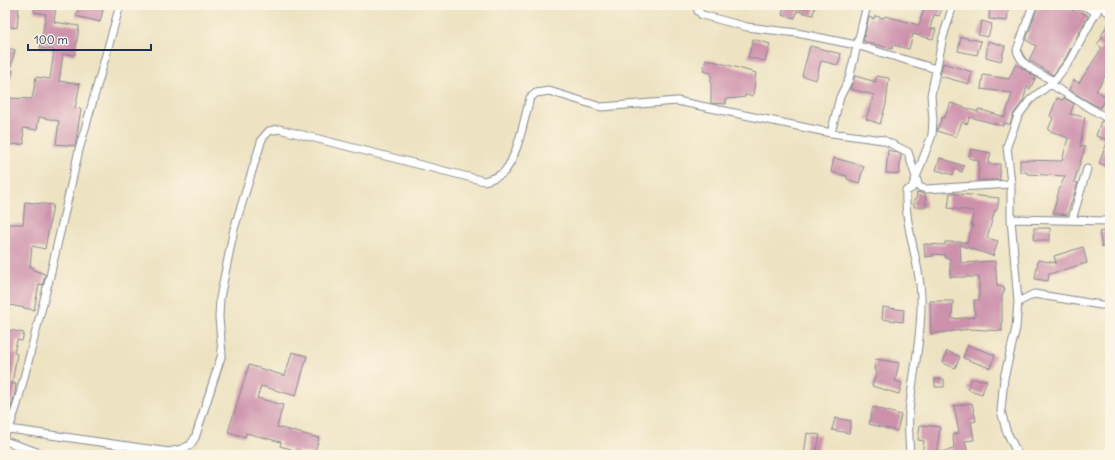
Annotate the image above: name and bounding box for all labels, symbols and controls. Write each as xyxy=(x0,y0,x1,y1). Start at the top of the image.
scale bar xyxy=(28,26,151,52)
text: 100 m xyxy=(34,32,68,47)

